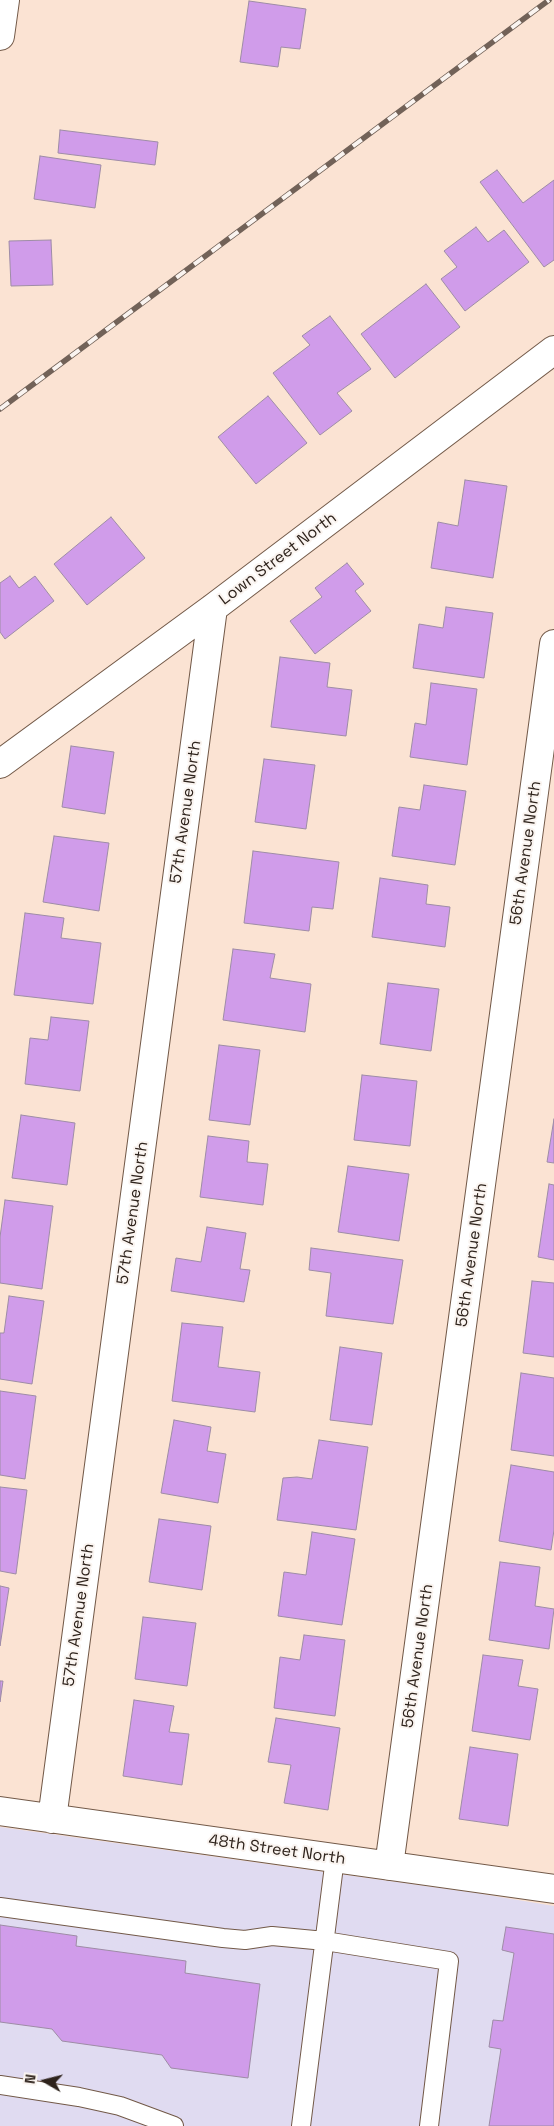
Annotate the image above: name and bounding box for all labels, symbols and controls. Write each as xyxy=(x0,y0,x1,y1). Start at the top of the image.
street label: Lown Street North xyxy=(216,509,340,609)
street label: 57th Avenue North xyxy=(166,739,206,885)
street label: 56th Avenue North xyxy=(506,780,546,926)
street label: 57th Avenue North xyxy=(113,1140,153,1286)
street label: 56th Avenue North xyxy=(452,1182,492,1328)
street label: 57th Avenue North xyxy=(59,1542,99,1688)
street label: 56th Avenue North xyxy=(398,1583,438,1729)
street label: 48th Street North xyxy=(207,1831,347,1869)
north arrow xyxy=(20,2056,70,2106)
text: N xyxy=(21,2073,40,2085)

